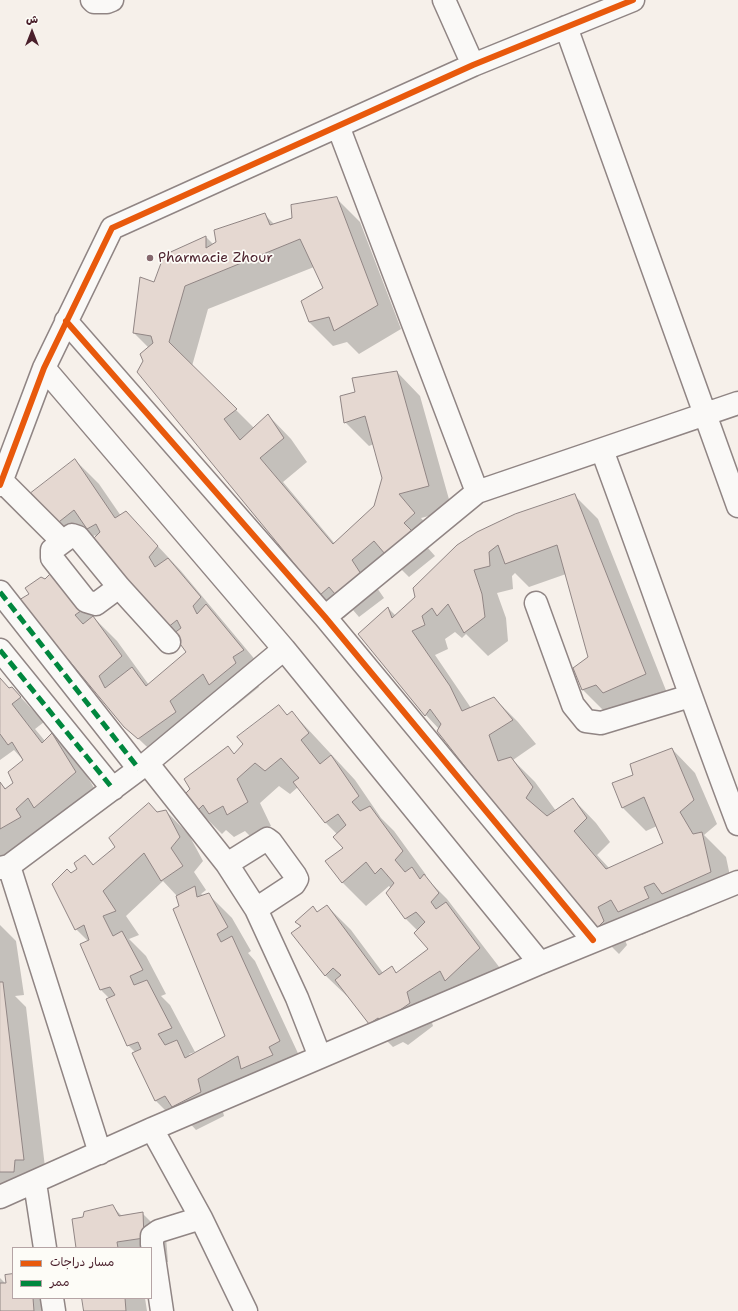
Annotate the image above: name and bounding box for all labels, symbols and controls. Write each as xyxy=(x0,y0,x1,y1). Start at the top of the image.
north arrow xyxy=(12,12,52,52)
text: ش xyxy=(26,12,38,27)
place label: Pharmacie Zhour xyxy=(158,250,273,266)
marker: Pharmacie Zhour xyxy=(145,253,155,263)
legend xyxy=(12,1247,152,1299)
text: مسار دراجات xyxy=(50,1254,114,1270)
text: ممر xyxy=(50,1274,69,1290)

